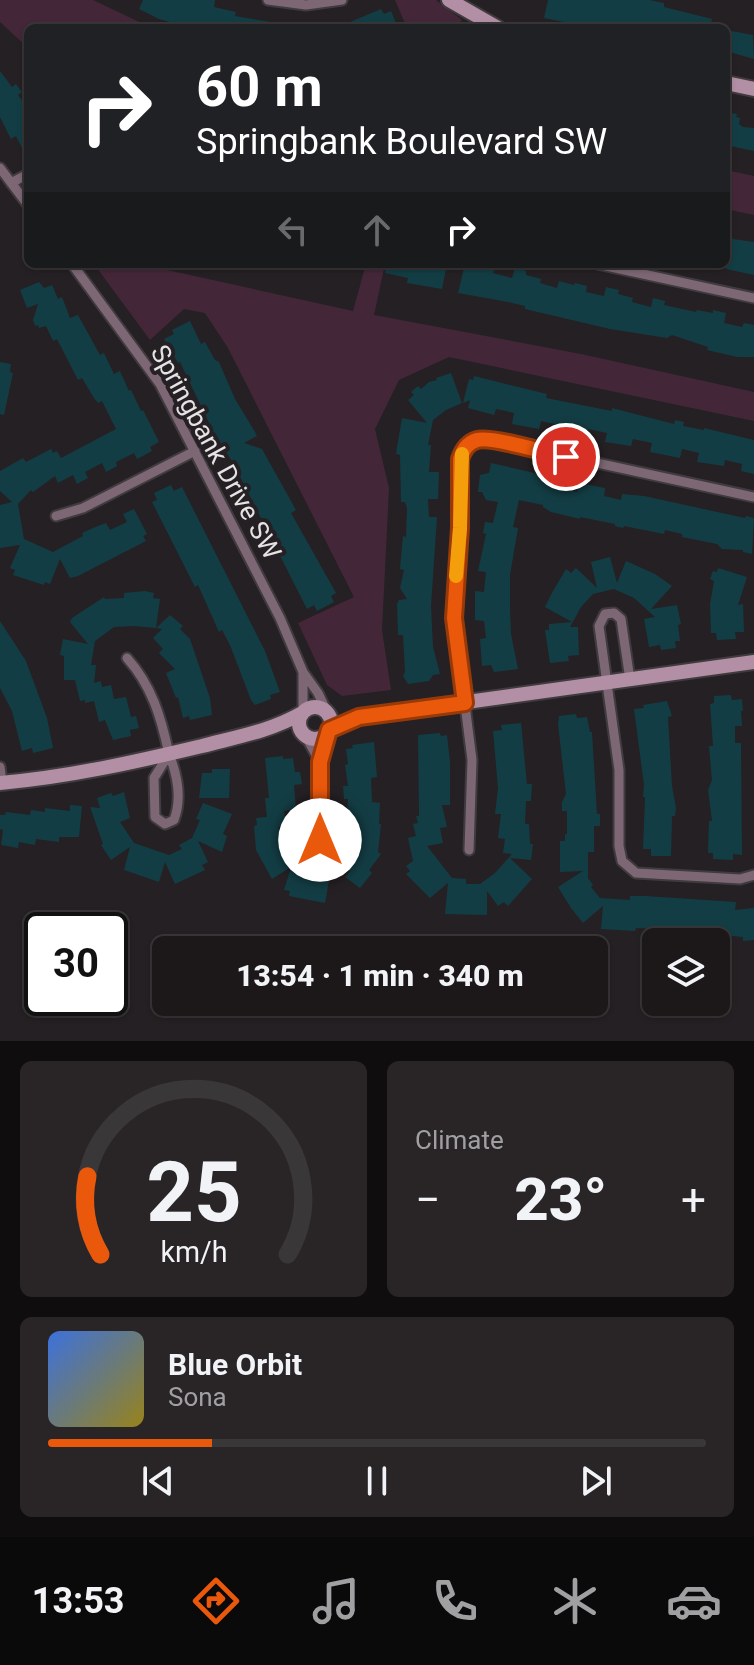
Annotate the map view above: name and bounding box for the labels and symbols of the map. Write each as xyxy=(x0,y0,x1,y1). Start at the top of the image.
street label: Springbank Drive SW xyxy=(145,340,287,564)
pin xyxy=(532,423,600,491)
position arrow xyxy=(278,798,362,882)
speed limit sign: 30 xyxy=(24,912,128,1016)

